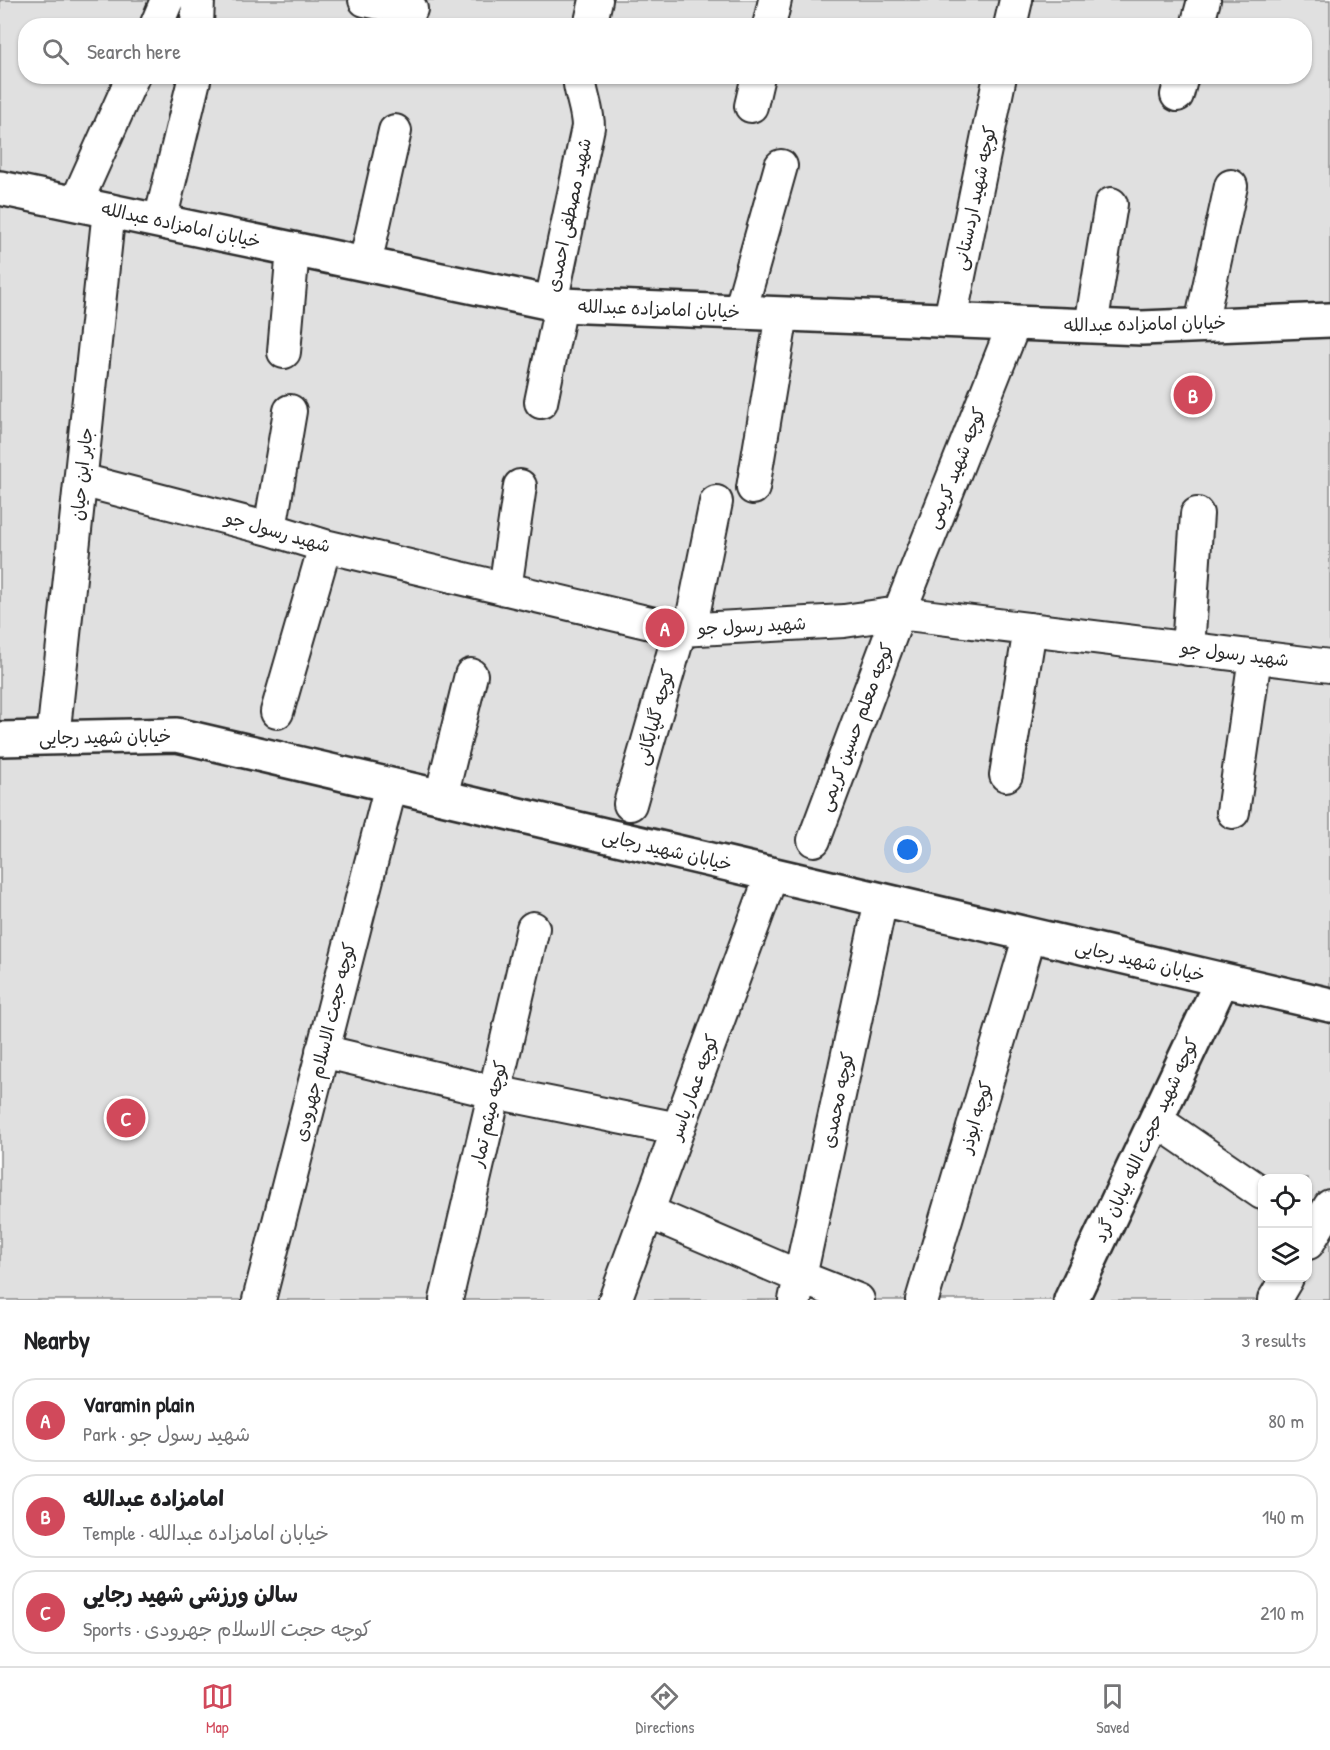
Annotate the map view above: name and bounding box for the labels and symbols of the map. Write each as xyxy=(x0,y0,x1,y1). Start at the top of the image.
street label: کوچه شهید اردستانی xyxy=(947,123,1002,273)
street label: شهید مصطفی احمدی xyxy=(540,136,597,294)
street label: خیابان امامزاده عبدالله xyxy=(99,195,263,254)
street label: خیابان امامزاده عبدالله xyxy=(578,293,740,324)
street label: خیابان امامزاده عبدالله xyxy=(1064,310,1226,337)
pin: B xyxy=(1174,372,1212,418)
street label: کوچه شهید کریمی xyxy=(920,403,991,532)
street label: جابر ابن حیان xyxy=(64,426,99,522)
street label: شهید رسول جو xyxy=(221,504,334,558)
pin: A xyxy=(646,606,684,650)
street label: شهید رسول جو xyxy=(695,610,807,641)
street label: شهید رسول جو xyxy=(1178,634,1290,673)
street label: کوچه معلم حسین کریمی xyxy=(812,639,901,815)
street label: کوچه گلپایگانی xyxy=(629,666,680,768)
street label: خیابان شهید رجایی xyxy=(39,723,171,750)
street label: خیابان شهید رجایی xyxy=(600,822,734,877)
your location xyxy=(893,835,922,864)
street label: خیابان شهید رجایی xyxy=(1073,933,1207,988)
street label: کوچه حجت الاسلام جهرودی xyxy=(288,939,363,1145)
street label: کوچه عمار یاسر xyxy=(662,1030,724,1145)
street label: کوچه شهید حجت الله بیابان گرد xyxy=(1087,1033,1204,1246)
street label: کوچه محمدی xyxy=(815,1049,860,1150)
street label: کوچه میثم تمار xyxy=(464,1058,515,1171)
street label: کوچه ابوذر xyxy=(952,1077,998,1158)
pin: C xyxy=(106,1096,146,1140)

